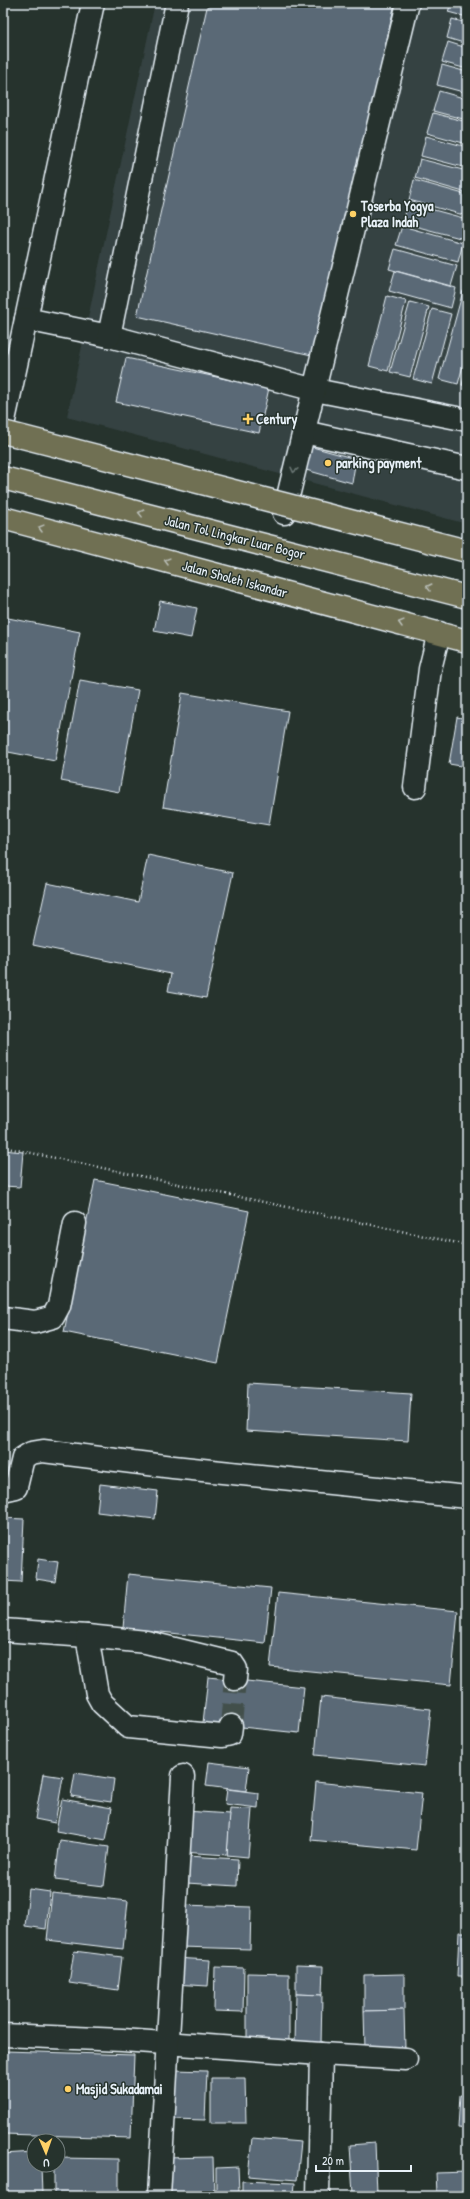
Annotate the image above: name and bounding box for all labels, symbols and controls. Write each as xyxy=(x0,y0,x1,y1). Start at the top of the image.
place label: Toserba Yogya Plaza Indah xyxy=(360,196,434,231)
marker: Toserba Yogya Plaza Indah xyxy=(348,209,358,219)
place label: Century xyxy=(256,409,297,430)
marker: Century xyxy=(243,414,253,424)
place label: parking payment xyxy=(336,453,422,474)
marker: parking payment xyxy=(323,458,333,468)
one-way arrow xyxy=(291,467,299,473)
one-way arrow xyxy=(137,509,144,518)
street label: Jalan Tol Lingkar Luar Bogor xyxy=(163,510,308,564)
one-way arrow xyxy=(38,524,45,533)
street label: Jalan Sholeh Iskandar xyxy=(180,555,291,602)
one-way arrow xyxy=(164,557,171,566)
one-way arrow xyxy=(426,583,433,592)
one-way arrow xyxy=(398,620,404,628)
place label: Masjid Sukadamai xyxy=(76,2079,163,2099)
marker: Masjid Sukadamai xyxy=(63,2084,73,2094)
north arrow xyxy=(26,2133,66,2173)
scale bar xyxy=(316,2147,411,2173)
text: 20 m xyxy=(322,2152,344,2169)
text: U xyxy=(43,2156,50,2170)

